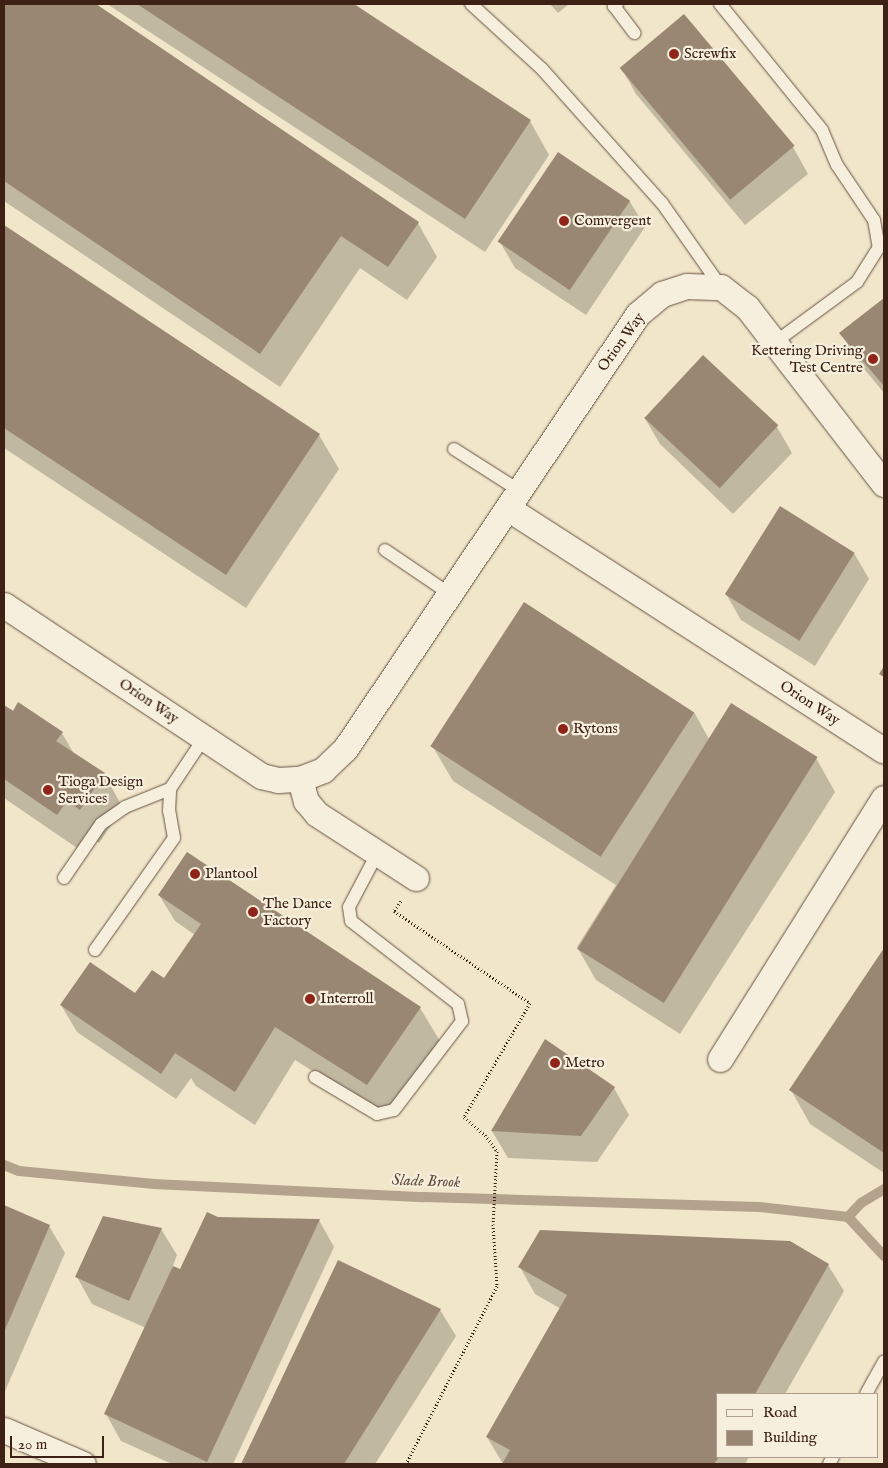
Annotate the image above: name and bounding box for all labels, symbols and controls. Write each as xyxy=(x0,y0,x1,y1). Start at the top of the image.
place label: Screwfix xyxy=(684,45,736,63)
marker: Screwfix xyxy=(668,48,680,60)
place label: Comvergent xyxy=(574,212,651,230)
marker: Comvergent xyxy=(558,215,570,227)
street label: Orion Way xyxy=(594,309,648,375)
place label: Kettering Driving Test Centre xyxy=(751,341,863,376)
marker: Kettering Driving Test Centre xyxy=(867,353,879,365)
street label: Orion Way xyxy=(116,674,182,728)
street label: Orion Way xyxy=(776,677,844,729)
place label: Rytons xyxy=(573,720,618,738)
marker: Rytons xyxy=(557,723,569,735)
place label: Tioga Design Services xyxy=(58,772,143,807)
marker: Tioga Design Services xyxy=(42,784,54,796)
place label: Plantool xyxy=(205,865,258,883)
marker: Plantool xyxy=(189,868,201,880)
place label: The Dance Factory xyxy=(263,894,332,929)
marker: The Dance Factory xyxy=(247,906,259,918)
place label: Interroll xyxy=(320,990,374,1008)
marker: Interroll xyxy=(304,993,316,1005)
place label: Metro xyxy=(565,1054,605,1072)
marker: Metro xyxy=(549,1057,561,1069)
water label: Slade Brook xyxy=(391,1171,461,1193)
legend xyxy=(716,1393,878,1458)
text: Road xyxy=(763,1403,797,1422)
scale bar xyxy=(12,1426,106,1458)
text: Building xyxy=(763,1428,817,1447)
text: 20 m xyxy=(18,1435,47,1454)

